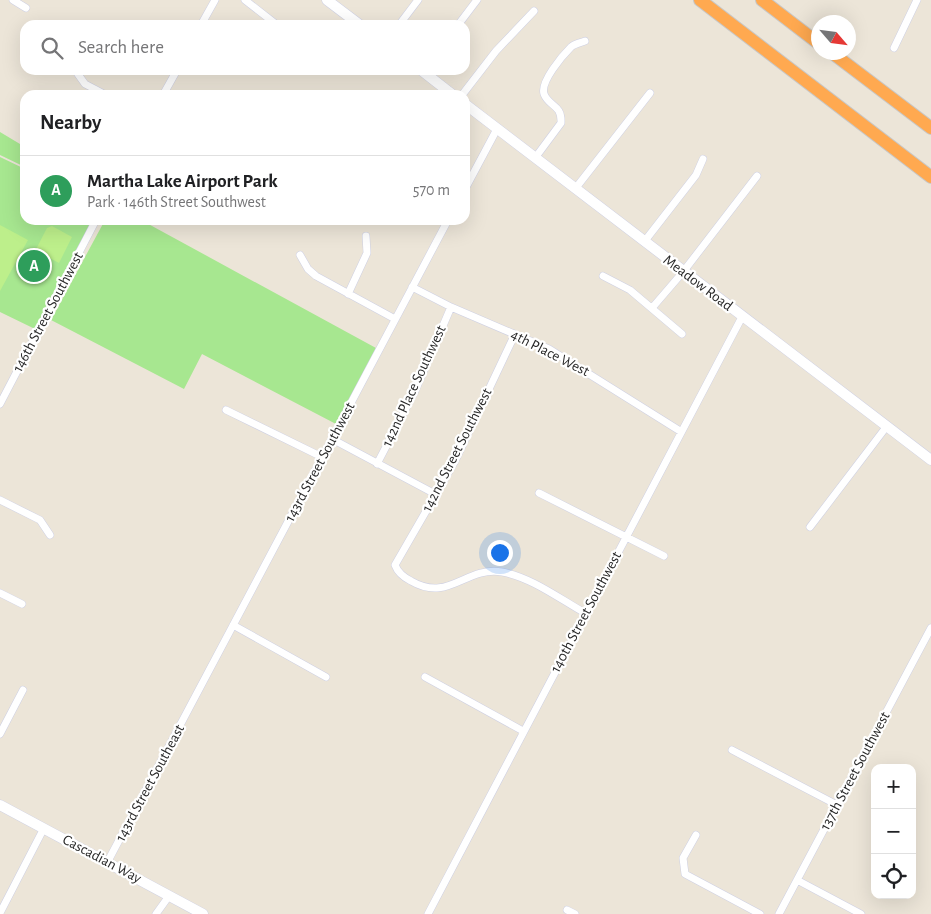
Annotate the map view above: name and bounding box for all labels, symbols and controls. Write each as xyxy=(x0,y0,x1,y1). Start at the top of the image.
north arrow xyxy=(811,15,856,60)
search box xyxy=(20,20,470,75)
icon: search xyxy=(38,34,66,62)
text: Search here xyxy=(78,38,164,57)
text: Nearby xyxy=(40,112,101,133)
text: Martha Lake Airport Park xyxy=(87,172,278,191)
text: A xyxy=(51,182,61,198)
text: 570 m xyxy=(413,182,450,198)
text: Park · 146th Street Southwest xyxy=(87,194,266,210)
pin: A xyxy=(18,247,50,285)
street label: 146th Street Southwest xyxy=(10,249,86,374)
street label: Meadow Road xyxy=(660,252,736,314)
street label: 142nd Place Southwest xyxy=(379,323,449,449)
street label: 4th Place West xyxy=(508,327,592,379)
street label: 142nd Street Southwest xyxy=(419,386,495,514)
street label: 143rd Street Southwest xyxy=(282,400,358,524)
your location xyxy=(487,540,513,566)
street label: 140th Street Southwest xyxy=(548,549,624,675)
street label: 137th Street Southwest xyxy=(817,709,893,833)
street label: 143rd Street Southeast xyxy=(113,722,187,844)
map controls xyxy=(871,764,916,899)
button: + xyxy=(871,764,916,809)
button: − xyxy=(871,809,916,854)
street label: Cascadian Way xyxy=(60,832,144,886)
button: locate xyxy=(871,854,916,899)

